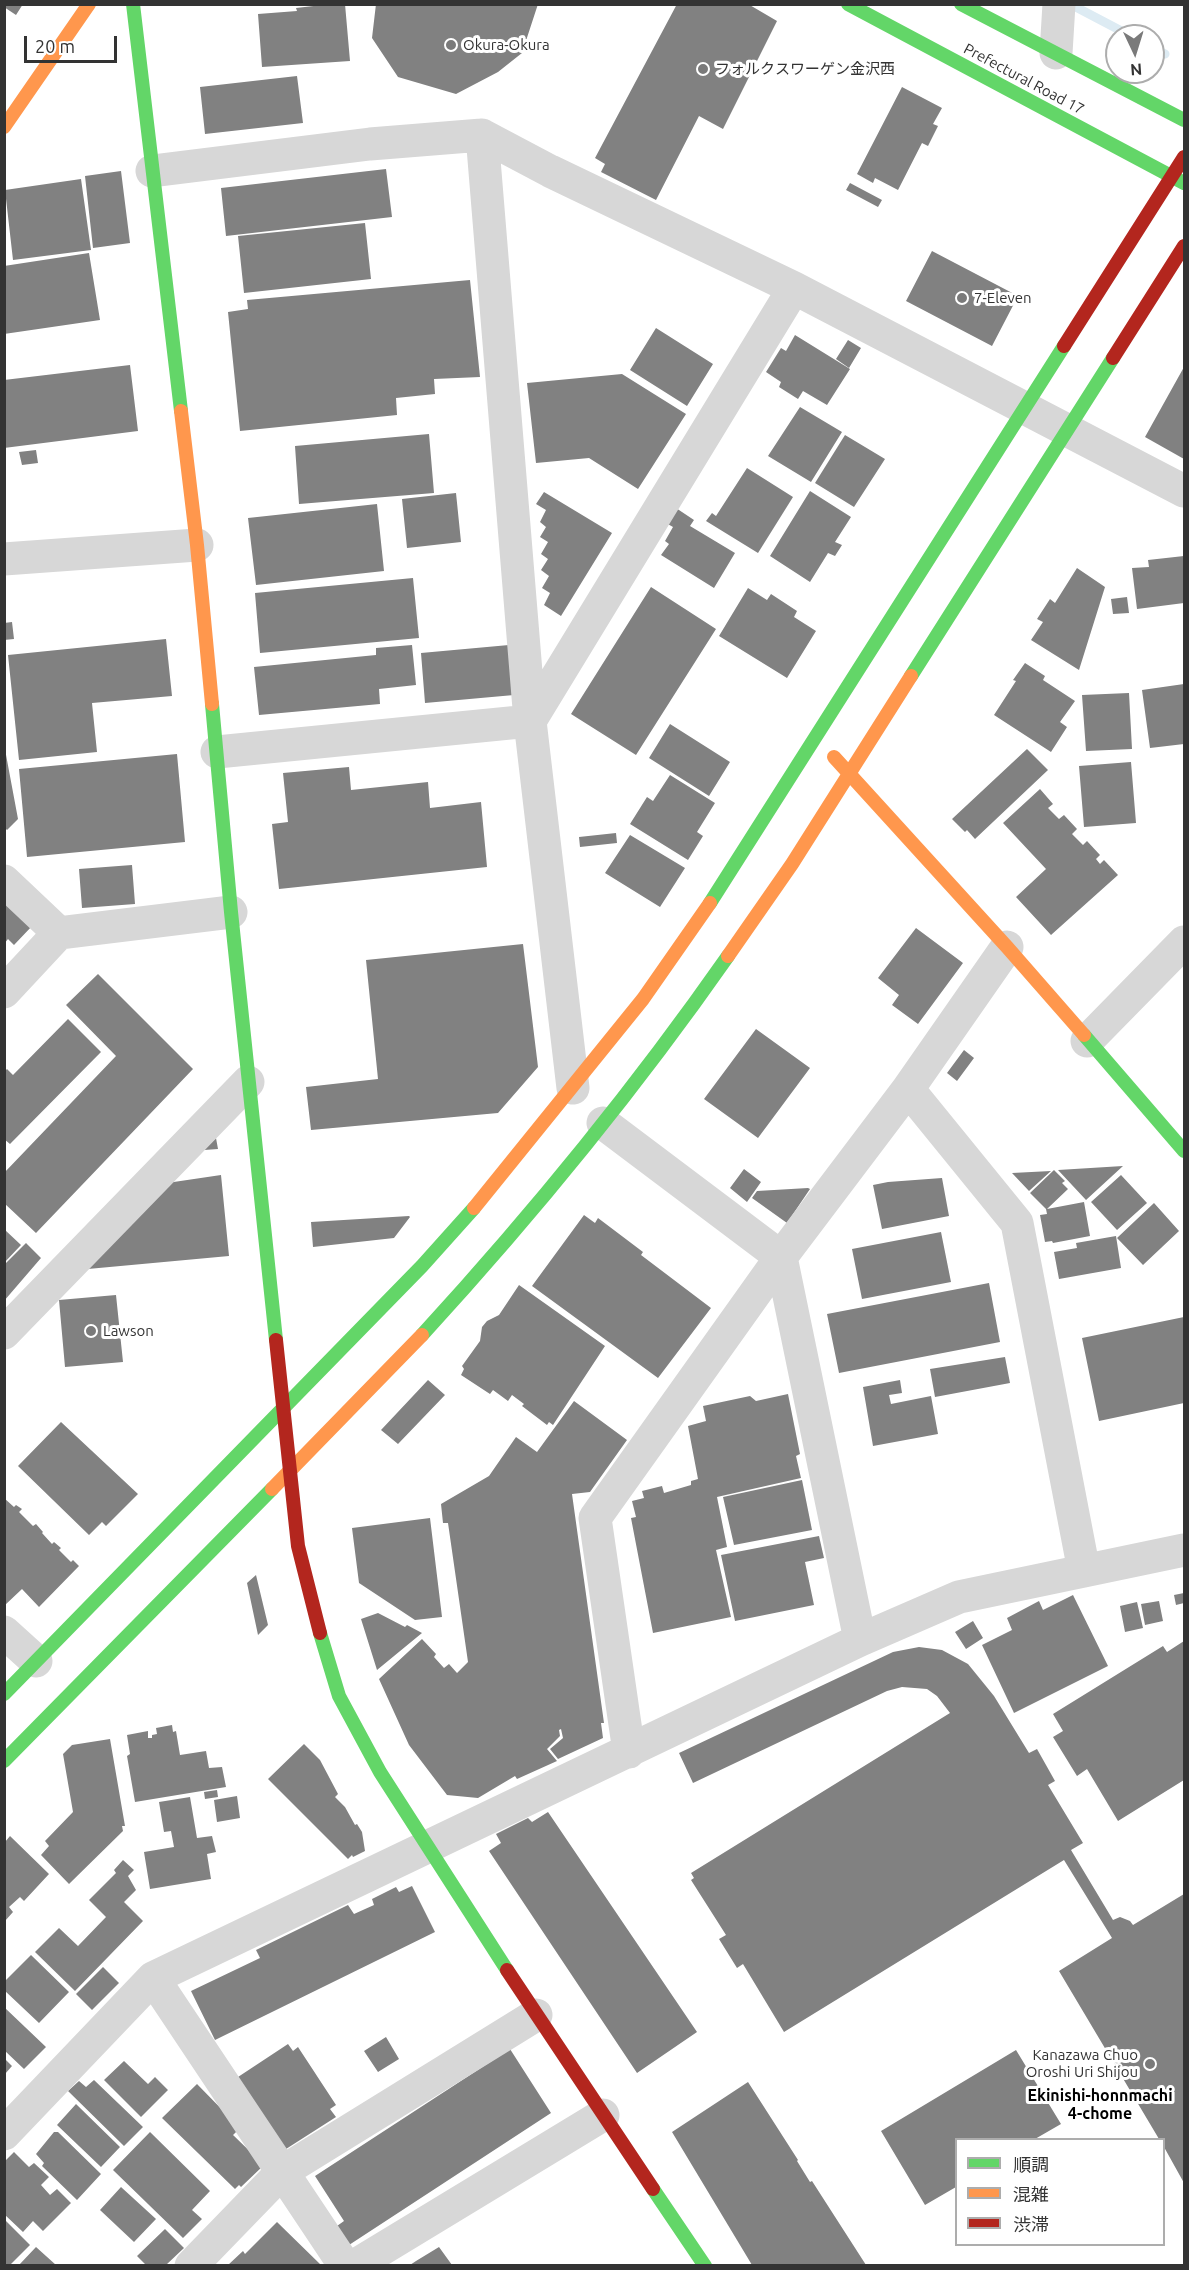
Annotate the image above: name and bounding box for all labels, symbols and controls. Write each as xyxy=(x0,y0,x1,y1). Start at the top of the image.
scale bar xyxy=(27,24,120,62)
north arrow xyxy=(1105,24,1165,84)
text: 20 m xyxy=(35,36,75,56)
place label: Okura-Okura xyxy=(463,36,550,54)
marker: Okura-Okura xyxy=(444,38,458,52)
street label: Prefectural Road 17 xyxy=(961,40,1087,118)
place label: フォルクスワーゲン金沢西 xyxy=(715,60,895,78)
text: N xyxy=(1130,61,1143,79)
marker: フォルクスワーゲン金沢西 xyxy=(696,62,710,76)
place label: 7-Eleven xyxy=(974,289,1032,307)
marker: 7-Eleven xyxy=(955,291,969,305)
place label: Lawson xyxy=(103,1322,154,1340)
marker: Lawson xyxy=(84,1324,98,1338)
place label: Kanazawa Chuo Oroshi Uri Shijou xyxy=(1026,2046,1138,2081)
marker: Kanazawa Chuo Oroshi Uri Shijou xyxy=(1143,2057,1157,2071)
district label: Ekinishi-honnmachi 4-chome xyxy=(1027,2086,1173,2124)
legend xyxy=(955,2138,1165,2246)
text: 順調 xyxy=(1013,2154,1049,2174)
text: 混雑 xyxy=(1013,2184,1049,2204)
text: 渋滞 xyxy=(1013,2214,1049,2234)

